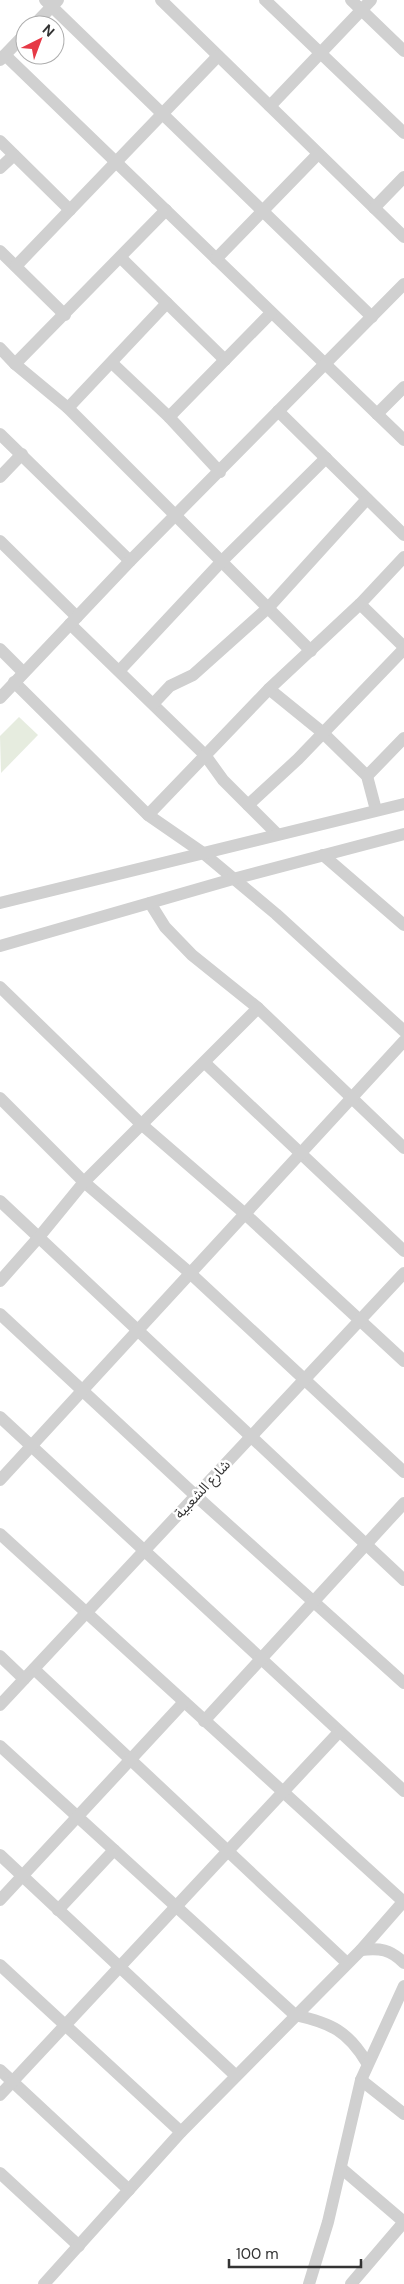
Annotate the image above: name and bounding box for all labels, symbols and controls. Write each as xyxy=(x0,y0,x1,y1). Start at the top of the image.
north arrow xyxy=(15,15,65,65)
text: N xyxy=(39,20,59,40)
street label: شارع الشعبية xyxy=(170,1456,235,1524)
scale bar xyxy=(229,2236,362,2268)
text: 100 m xyxy=(236,2244,279,2264)

